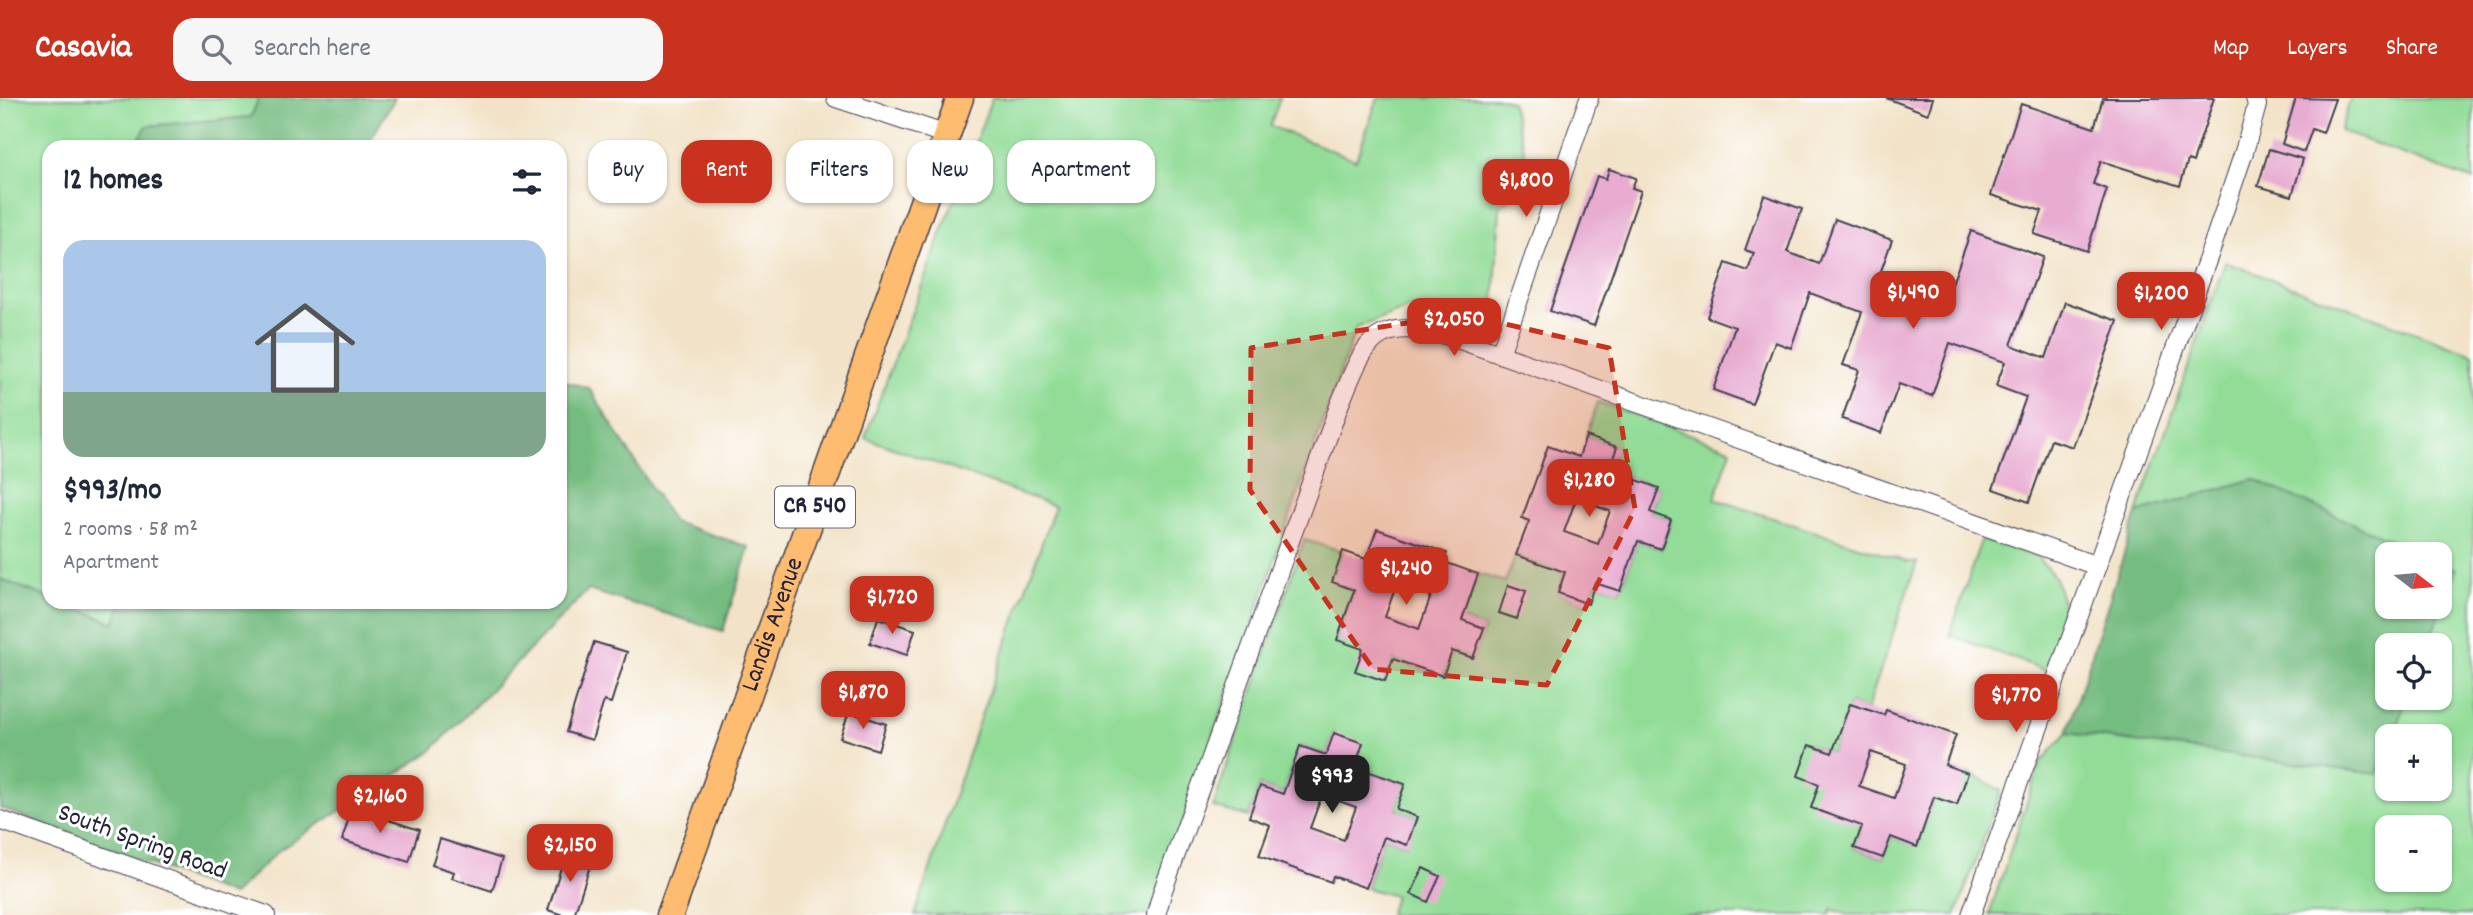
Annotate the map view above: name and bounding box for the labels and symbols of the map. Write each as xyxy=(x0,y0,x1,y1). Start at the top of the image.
pin: $1,800 xyxy=(1469,159,1583,219)
pin: $1,490 xyxy=(1856,272,1970,331)
pin: $1,200 xyxy=(2104,272,2218,332)
pin: $2,050 xyxy=(1397,299,1511,358)
pin: $1,280 xyxy=(1532,460,1646,519)
road number: CR 540 xyxy=(775,486,855,528)
north arrow xyxy=(2375,542,2452,620)
pin: $1,240 xyxy=(1349,547,1463,607)
street label: Landis Avenue xyxy=(732,553,814,697)
pin: $1,720 xyxy=(835,576,949,636)
pin: $1,870 xyxy=(806,672,920,731)
pin: $1,770 xyxy=(1959,674,2073,734)
pin: $993 xyxy=(1291,756,1373,815)
pin: $2,160 xyxy=(323,776,437,835)
street label: South Spring Road xyxy=(52,795,232,891)
pin: $2,150 xyxy=(513,824,627,884)

